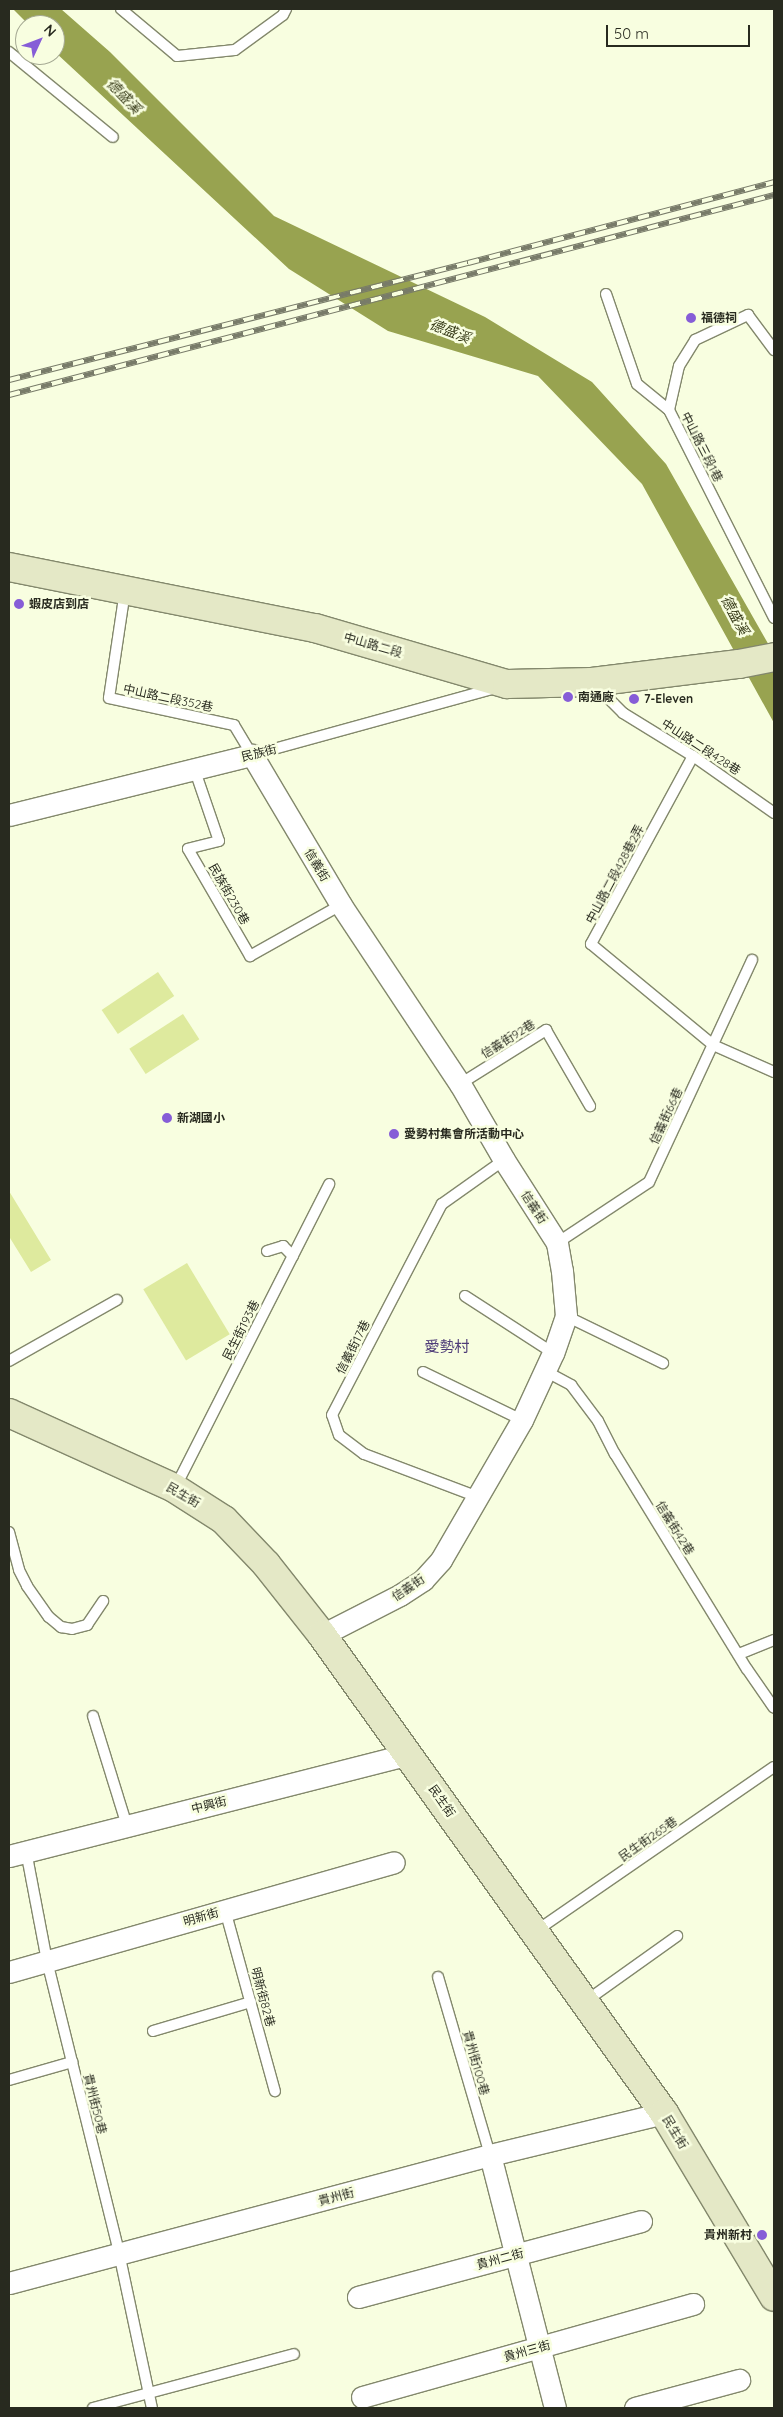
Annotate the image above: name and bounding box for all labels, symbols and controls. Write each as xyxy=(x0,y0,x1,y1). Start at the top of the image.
north arrow xyxy=(15,15,65,65)
scale bar xyxy=(608,15,752,47)
text: N xyxy=(40,21,60,40)
text: 50 m xyxy=(614,24,649,43)
water label: 德盛溪 xyxy=(103,75,145,117)
place label: 福德祠 xyxy=(701,311,737,325)
marker: 福德祠 xyxy=(685,312,697,324)
water label: 德盛溪 xyxy=(427,316,473,346)
street label: 中山路三段1巷 xyxy=(678,410,726,484)
water label: 德盛溪 xyxy=(718,593,752,637)
place label: 蝦皮店到店 xyxy=(29,597,89,611)
marker: 蝦皮店到店 xyxy=(13,598,25,610)
street label: 中山路二段 xyxy=(342,630,404,660)
street label: 中山路二段352巷 xyxy=(122,681,214,715)
place label: 南通廠 xyxy=(578,690,614,704)
marker: 南通廠 xyxy=(562,691,574,703)
place label: 7-Eleven xyxy=(644,692,693,706)
marker: 7-Eleven xyxy=(628,693,640,705)
street label: 中山路二段428巷 xyxy=(659,716,743,778)
street label: 民族街 xyxy=(240,742,278,764)
street label: 中山路二段428巷2弄 xyxy=(583,822,647,926)
street label: 信義街 xyxy=(302,846,332,884)
street label: 民族街230巷 xyxy=(206,861,252,927)
street label: 信義街92巷 xyxy=(478,1017,538,1061)
street label: 信義街66巷 xyxy=(647,1085,685,1147)
place label: 新湖國小 xyxy=(177,1111,225,1125)
marker: 新湖國小 xyxy=(161,1112,173,1124)
place label: 愛勢村集會所活動中心 xyxy=(404,1127,524,1141)
marker: 愛勢村集會所活動中心 xyxy=(388,1128,400,1140)
street label: 信義街 xyxy=(518,1188,550,1226)
street label: 民生街193巷 xyxy=(220,1298,262,1362)
street label: 信義街17巷 xyxy=(333,1318,373,1376)
district label: 愛勢村 xyxy=(425,1338,469,1356)
street label: 民生街 xyxy=(164,1480,202,1510)
street label: 信義街42巷 xyxy=(653,1498,697,1558)
street label: 信義街 xyxy=(389,1572,427,1604)
street label: 民生街 xyxy=(426,1782,458,1820)
street label: 中興街 xyxy=(190,1794,228,1816)
street label: 民生街265巷 xyxy=(616,1814,680,1864)
street label: 明新街 xyxy=(182,1905,220,1929)
street label: 明新街82巷 xyxy=(248,1966,278,2028)
street label: 貴州街100巷 xyxy=(460,2029,492,2097)
street label: 貴州街50巷 xyxy=(81,2072,109,2136)
street label: 民生街 xyxy=(660,2113,690,2151)
street label: 貴州街 xyxy=(317,2185,355,2209)
place label: 貴州新村 xyxy=(704,2228,752,2242)
marker: 貴州新村 xyxy=(756,2229,768,2241)
street label: 貴州二街 xyxy=(475,2246,525,2272)
street label: 貴州三街 xyxy=(502,2337,552,2365)

